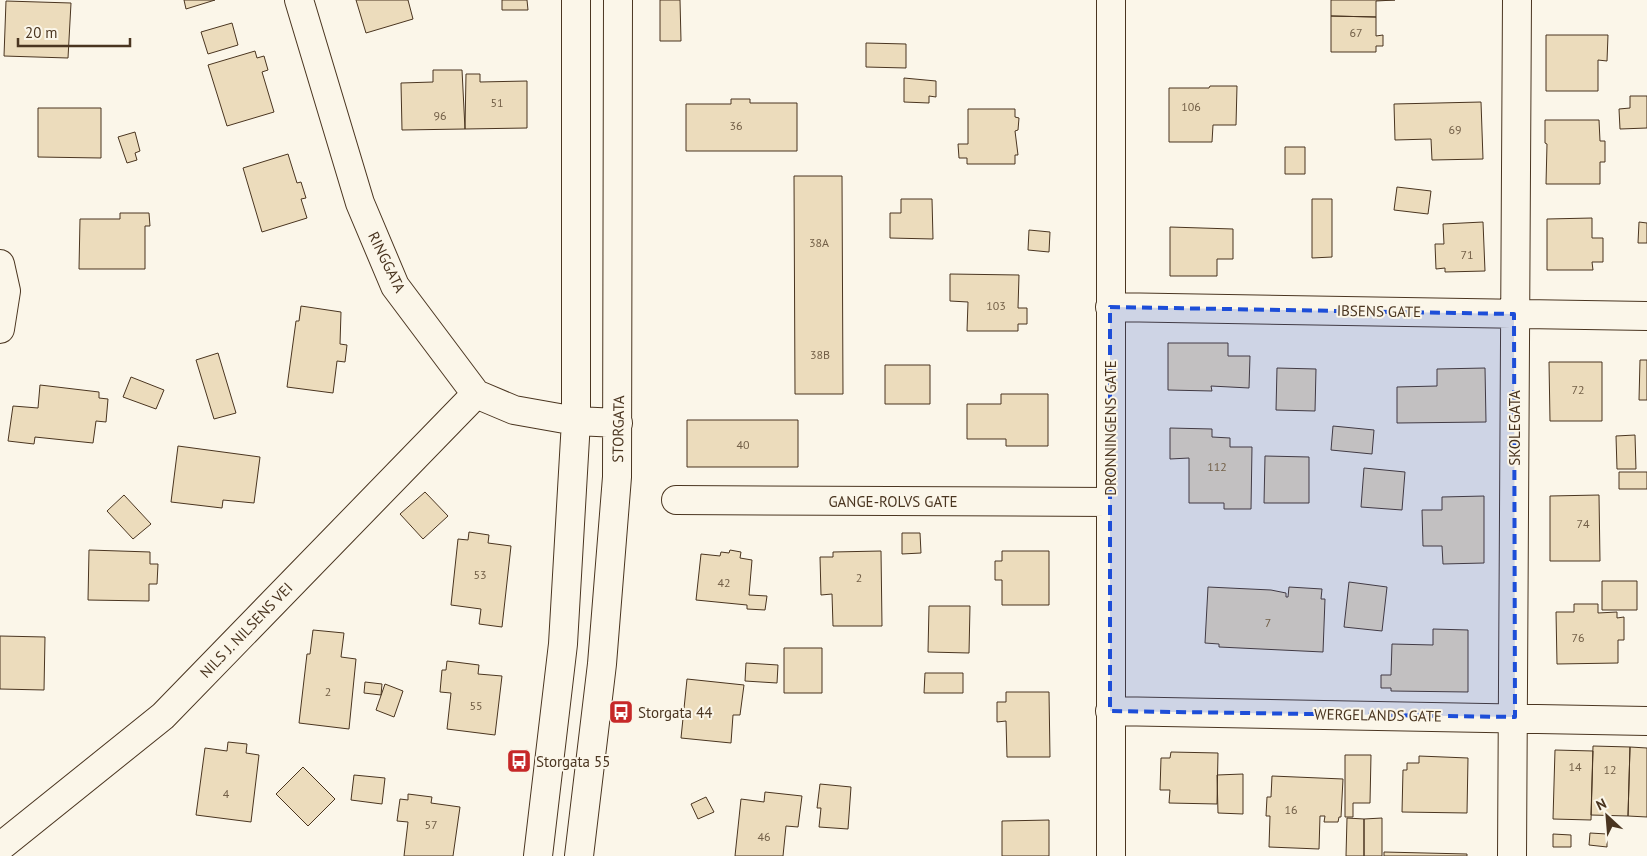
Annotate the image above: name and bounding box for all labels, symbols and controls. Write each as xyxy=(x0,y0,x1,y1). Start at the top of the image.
scale bar xyxy=(18,15,130,47)
text: 20 m xyxy=(25,23,58,42)
house number: 67 xyxy=(1349,25,1363,40)
house number: 51 xyxy=(490,95,504,110)
house number: 106 xyxy=(1181,99,1201,114)
house number: 96 xyxy=(433,108,447,123)
house number: 36 xyxy=(729,118,743,133)
house number: 69 xyxy=(1448,122,1462,137)
street label: RINGGATA xyxy=(364,228,410,296)
house number: 38A xyxy=(809,235,829,250)
house number: 71 xyxy=(1460,247,1474,262)
house number: 103 xyxy=(986,298,1006,313)
street label: IBSENS GATE xyxy=(1337,301,1421,321)
house number: 38B xyxy=(810,347,830,362)
street label: DRONNINGENS GATE xyxy=(1101,360,1120,496)
house number: 72 xyxy=(1571,382,1585,397)
street label: SKOLEGATA xyxy=(1505,390,1524,466)
street label: STORGATA xyxy=(608,395,628,463)
house number: 40 xyxy=(736,437,750,452)
house number: 112 xyxy=(1207,459,1227,474)
street label: GANGE-ROLVS GATE xyxy=(828,492,958,511)
house number: 74 xyxy=(1576,516,1590,531)
house number: 53 xyxy=(473,567,487,582)
house number: 2 xyxy=(856,570,862,585)
house number: 42 xyxy=(717,575,731,590)
street label: NILS J. NILSENS VEI xyxy=(196,578,296,682)
house number: 7 xyxy=(1265,615,1271,630)
house number: 76 xyxy=(1571,630,1585,645)
house number: 2 xyxy=(325,684,331,699)
house number: 55 xyxy=(469,698,483,713)
bus stop icon: Storgata 44 xyxy=(608,699,634,725)
place label: Storgata 44 xyxy=(638,703,712,722)
street label: WERGELANDS GATE xyxy=(1314,704,1442,726)
bus stop icon: Storgata 55 xyxy=(506,748,532,774)
place label: Storgata 55 xyxy=(536,752,610,771)
house number: 14 xyxy=(1568,759,1582,774)
house number: 12 xyxy=(1603,762,1617,777)
house number: 4 xyxy=(223,786,230,801)
north arrow xyxy=(1582,791,1632,841)
text: N xyxy=(1593,794,1609,814)
house number: 16 xyxy=(1284,802,1298,817)
house number: 57 xyxy=(424,817,438,832)
house number: 46 xyxy=(757,829,771,844)

